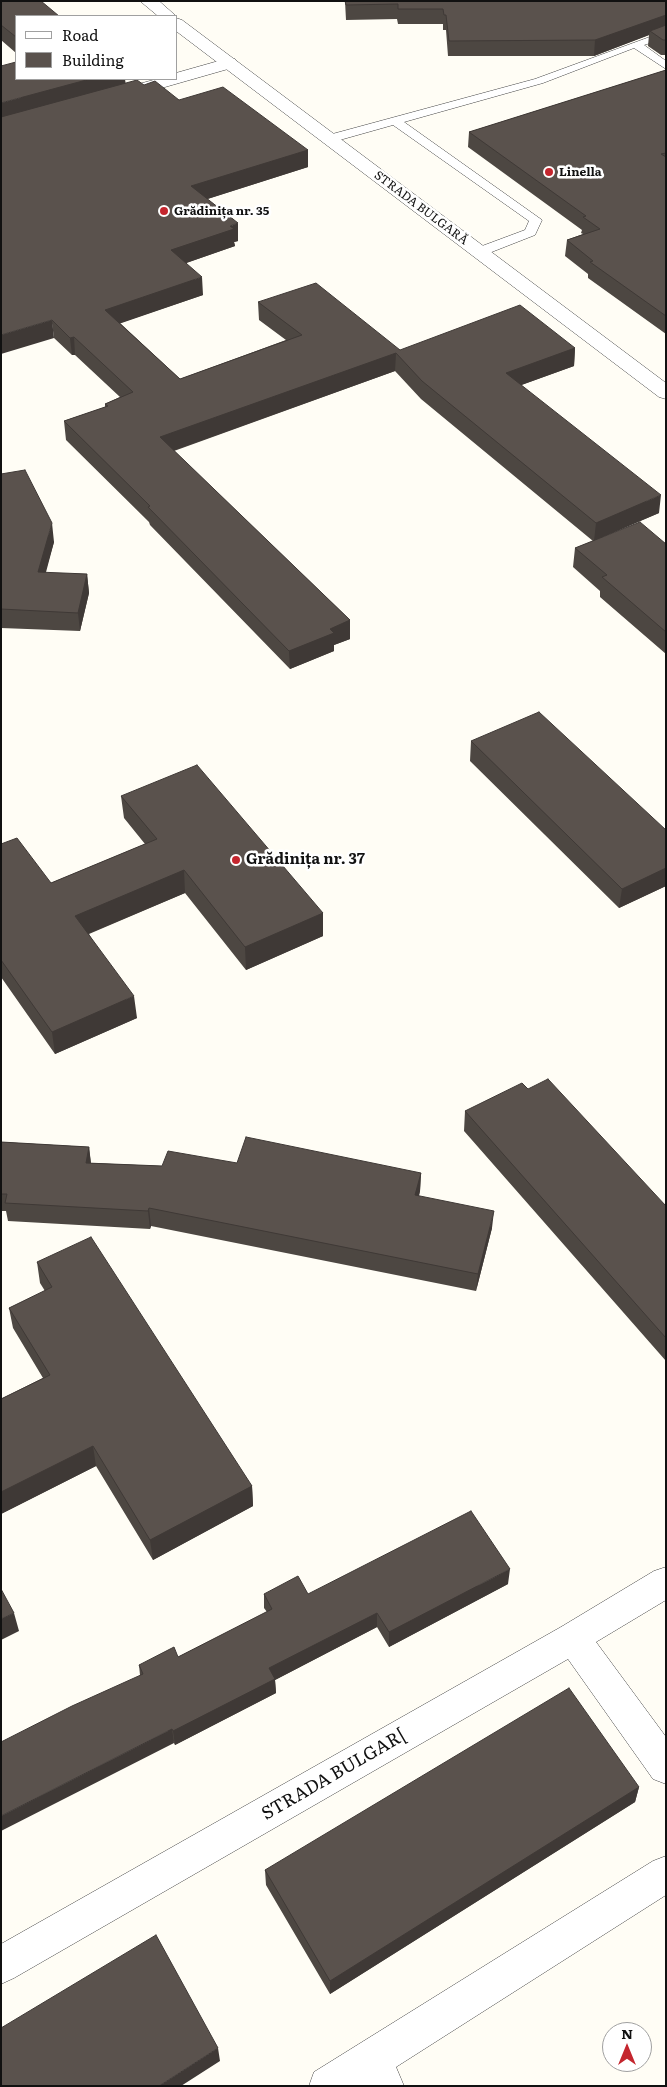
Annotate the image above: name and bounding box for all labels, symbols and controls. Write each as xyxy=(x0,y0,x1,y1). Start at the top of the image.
legend xyxy=(15,15,178,80)
text: Road xyxy=(62,23,98,46)
text: Building xyxy=(62,48,124,71)
place label: Linella xyxy=(559,165,602,179)
marker: Linella xyxy=(543,166,555,178)
street label: STRADA BULGARĂ xyxy=(371,168,471,248)
place label: Grădinița nr. 35 xyxy=(174,204,269,218)
marker: Grădinița nr. 35 xyxy=(158,205,170,217)
place label: Grădinița nr. 37 xyxy=(246,851,365,869)
marker: Grădinița nr. 37 xyxy=(230,854,242,866)
street label: STRADA BULGAR[ xyxy=(258,1725,410,1825)
north arrow xyxy=(602,2022,652,2072)
text: N xyxy=(621,2023,633,2043)

